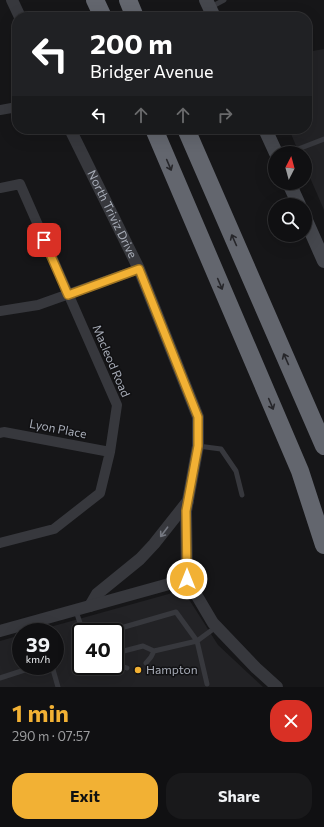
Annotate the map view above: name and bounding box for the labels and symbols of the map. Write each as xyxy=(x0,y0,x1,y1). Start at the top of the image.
north arrow xyxy=(268,146,312,190)
one-way arrow xyxy=(166,158,174,170)
street label: North Triviz Drive xyxy=(85,167,140,260)
pin xyxy=(27,223,61,257)
one-way arrow xyxy=(230,234,237,246)
one-way arrow xyxy=(217,278,225,290)
street label: Macleod Road xyxy=(90,322,134,399)
one-way arrow xyxy=(282,354,289,366)
one-way arrow xyxy=(268,397,275,409)
street label: Lyon Place xyxy=(28,416,88,440)
one-way arrow xyxy=(160,526,168,537)
position arrow xyxy=(166,558,208,600)
speed limit sign: 40 xyxy=(72,623,124,675)
place label: Hampton xyxy=(146,662,198,676)
marker: Hampton xyxy=(133,665,143,675)

